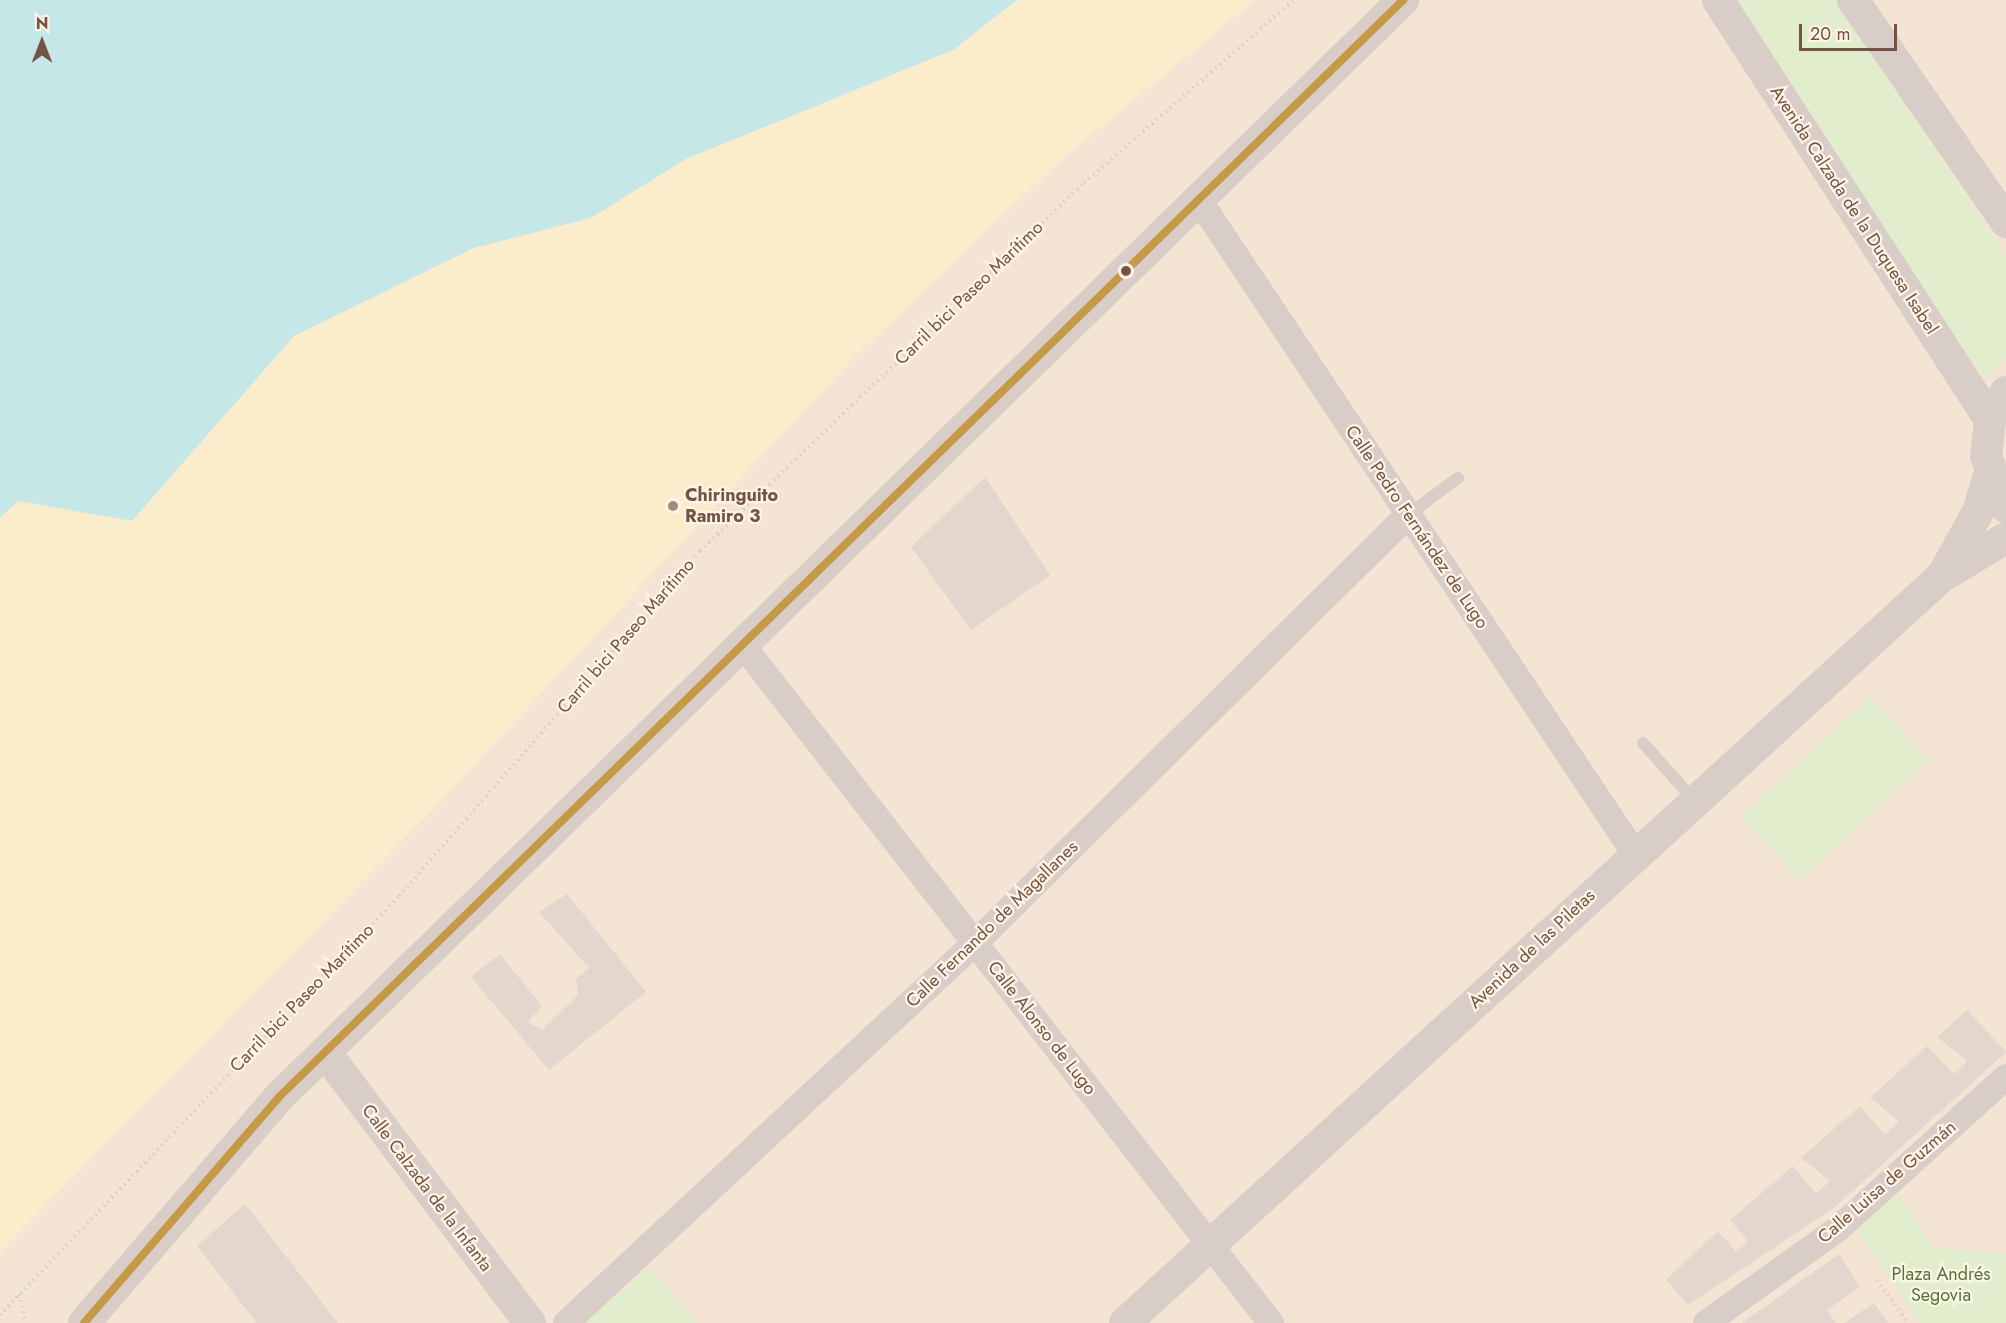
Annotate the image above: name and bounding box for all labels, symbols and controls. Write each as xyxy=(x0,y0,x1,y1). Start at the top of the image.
north arrow xyxy=(12,12,72,72)
text: N xyxy=(36,12,48,35)
scale bar xyxy=(1802,12,1900,50)
text: 20 m xyxy=(1810,21,1850,47)
street label: Avenida Calzada de la Duquesa Isabel xyxy=(1765,82,1943,338)
street label: Carril bici Paseo Marítimo xyxy=(890,217,1048,369)
unlabelled marker xyxy=(1120,265,1132,277)
street label: Calle Pedro Fernández de Lugo xyxy=(1341,421,1493,633)
place label: Chiringuito Ramiro 3 xyxy=(685,485,778,528)
marker: Chiringuito Ramiro 3 xyxy=(666,499,680,513)
street label: Carril bici Paseo Marítimo xyxy=(553,554,699,718)
street label: Calle Fernando de Magallanes xyxy=(901,836,1083,1012)
street label: Avenida de las Piletas xyxy=(1464,885,1600,1013)
street label: Carril bici Paseo Marítimo xyxy=(226,919,378,1077)
street label: Calle Alonso de Lugo xyxy=(983,957,1101,1099)
street label: Calle Calzada de la Infanta xyxy=(357,1100,497,1276)
street label: Calle Luisa de Guzmán xyxy=(1814,1116,1960,1248)
park label: Plaza Andrés Segovia xyxy=(1891,1264,1991,1306)

